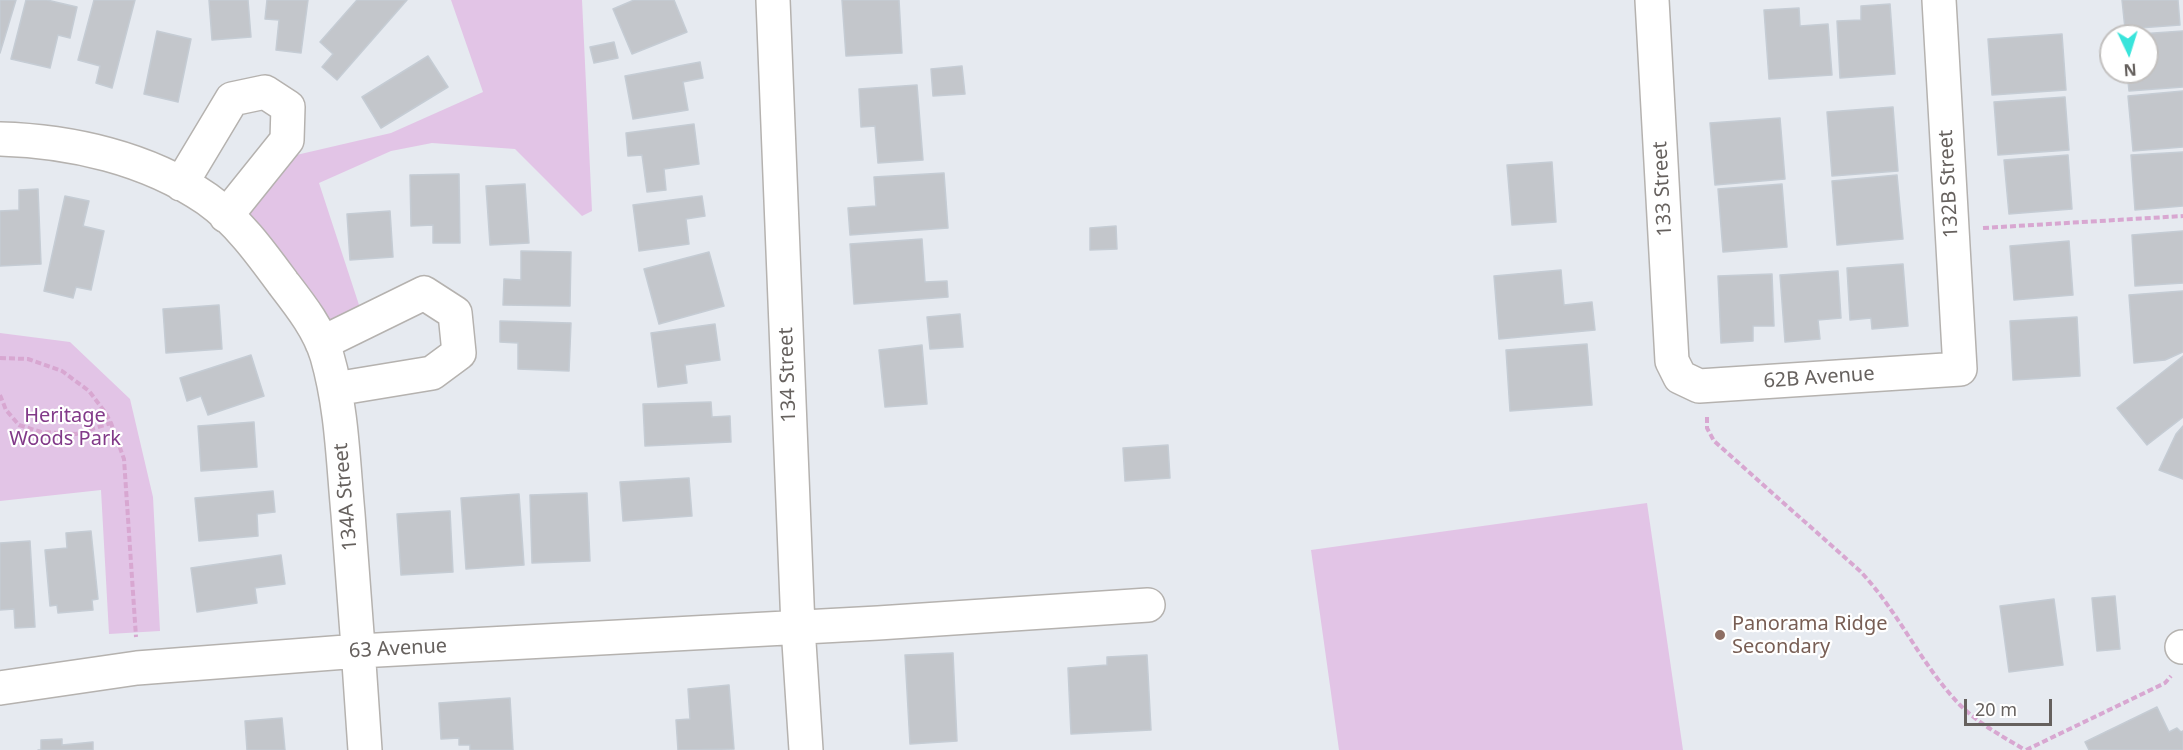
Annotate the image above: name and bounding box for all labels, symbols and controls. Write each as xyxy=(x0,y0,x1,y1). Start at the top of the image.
north arrow xyxy=(2099,24,2159,84)
text: N xyxy=(2123,59,2137,81)
street label: 132B Street xyxy=(1934,129,1964,239)
street label: 133 Street xyxy=(1649,141,1677,237)
street label: 134 Street xyxy=(774,327,802,423)
street label: 62B Avenue xyxy=(1763,362,1875,394)
park label: Heritage Woods Park xyxy=(9,404,121,451)
street label: 134A Street xyxy=(329,442,363,552)
place label: Panorama Ridge Secondary xyxy=(1732,612,1887,659)
marker: Panorama Ridge Secondary xyxy=(1713,628,1727,642)
street label: 63 Avenue xyxy=(348,634,448,664)
scale bar xyxy=(1967,687,2056,725)
text: 20 m xyxy=(1975,697,2017,721)

